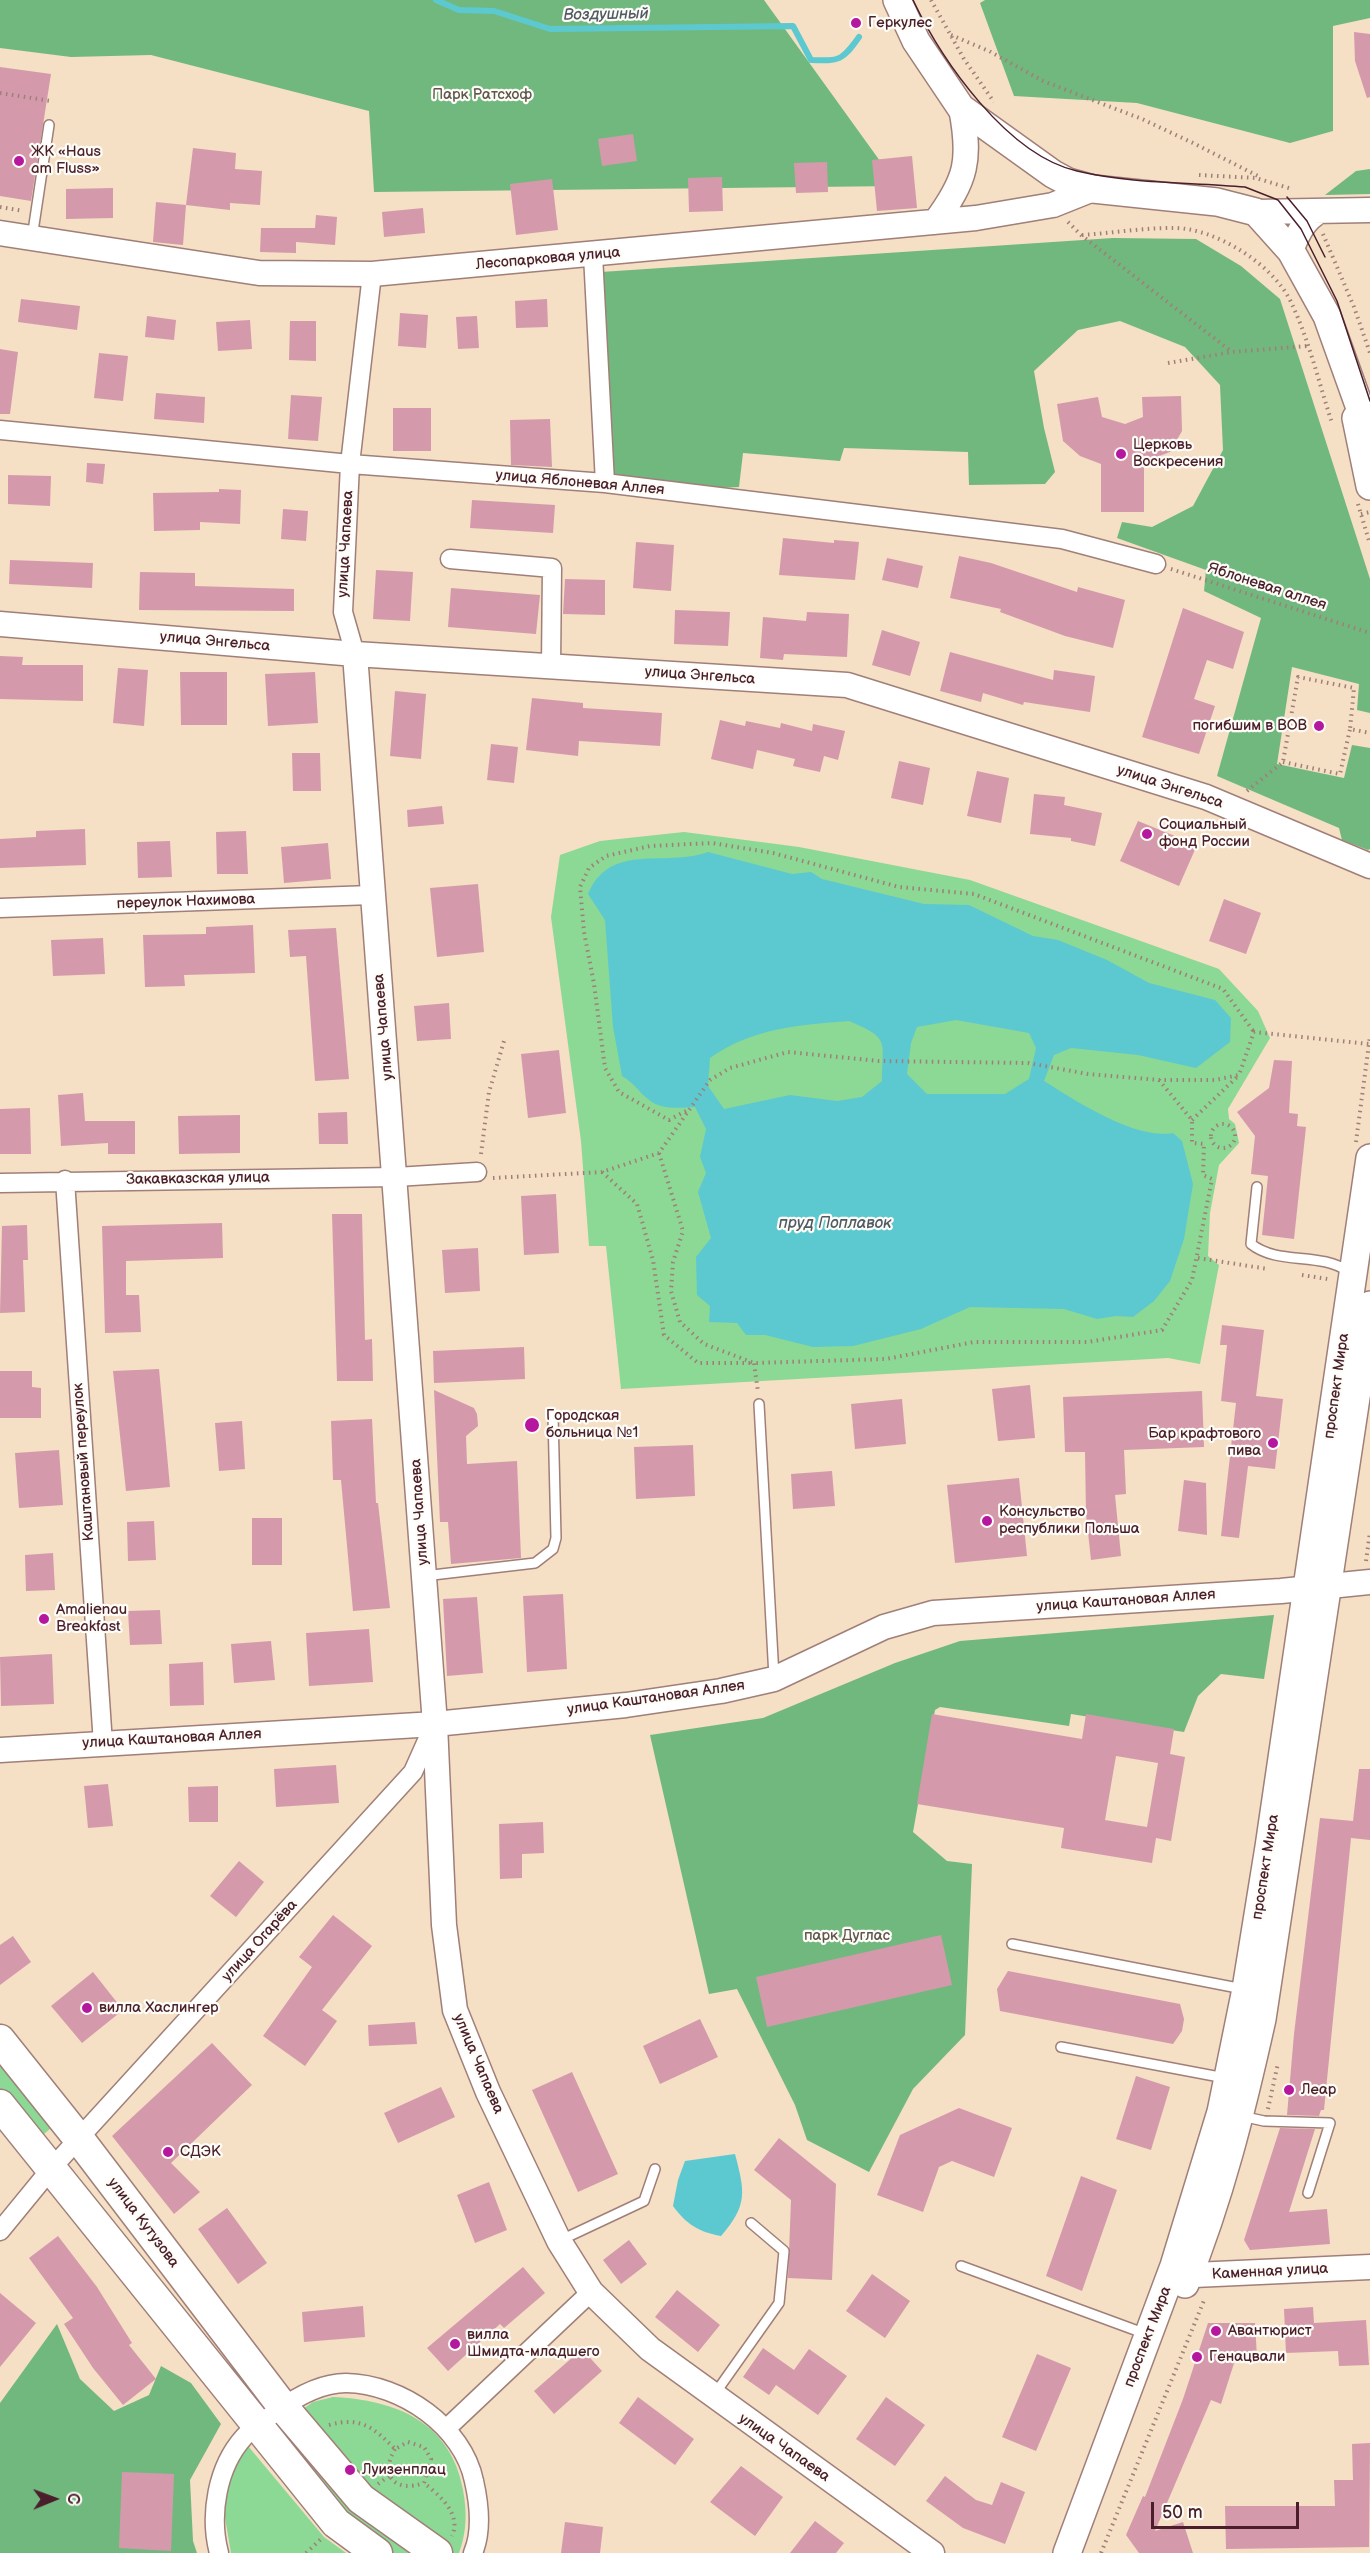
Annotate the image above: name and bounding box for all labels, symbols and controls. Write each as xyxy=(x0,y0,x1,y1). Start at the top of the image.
water label: Воздушный xyxy=(563,5,649,25)
place label: Геркулес xyxy=(868,14,932,32)
marker: Геркулес xyxy=(849,16,863,30)
park label: Парк Ратсхоф xyxy=(432,86,532,104)
place label: ЖК «Haus am Fluss» xyxy=(31,143,101,178)
marker: ЖК «Haus am Fluss» xyxy=(12,154,26,168)
street label: Лесопарковая улица xyxy=(475,244,621,274)
place label: Церковь Воскресения xyxy=(1133,436,1223,471)
marker: Церковь Воскресения xyxy=(1114,447,1128,461)
street label: улица Яблоневая Аллея xyxy=(495,467,665,499)
street label: улица Чапаева xyxy=(334,490,358,598)
street label: Яблоневая аллея xyxy=(1205,559,1329,615)
street label: улица Энгельса xyxy=(159,628,271,656)
street label: улица Энгельса xyxy=(644,663,756,689)
place label: погибшим в ВОВ xyxy=(1192,717,1307,735)
marker: погибшим в ВОВ xyxy=(1312,719,1326,733)
street label: улица Энгельса xyxy=(1115,761,1225,813)
place label: Социальный фонд России xyxy=(1159,816,1250,851)
marker: Социальный фонд России xyxy=(1140,827,1154,841)
street label: переулок Нахимова xyxy=(116,891,256,913)
street label: улица Чапаева xyxy=(370,973,398,1081)
street label: Закавказская улица xyxy=(126,1169,270,1189)
water label: пруд Поплавок xyxy=(778,1214,892,1234)
street label: проспект Мира xyxy=(1321,1332,1353,1440)
street label: Каштановый переулок xyxy=(70,1382,98,1542)
place label: Городская больница №1 xyxy=(546,1407,638,1442)
marker: Городская больница №1 xyxy=(523,1416,541,1434)
place label: Бар крафтового пива xyxy=(1148,1425,1261,1460)
marker: Бар крафтового пива xyxy=(1266,1436,1280,1450)
street label: улица Чапаева xyxy=(407,1458,433,1566)
place label: Консульство республики Польша xyxy=(999,1503,1140,1538)
marker: Консульство республики Польша xyxy=(980,1514,994,1528)
street label: улица Каштановая Аллея xyxy=(1036,1586,1216,1616)
place label: Amalienau Breakfast xyxy=(56,1601,127,1636)
marker: Amalienau Breakfast xyxy=(37,1612,51,1626)
street label: улица Каштановая Аллея xyxy=(566,1677,746,1719)
street label: улица Каштановая Аллея xyxy=(82,1725,262,1753)
street label: проспект Мира xyxy=(1249,1813,1283,1921)
street label: улица Огарёва xyxy=(218,1896,302,1986)
park label: парк Дуглас xyxy=(804,1927,890,1945)
place label: вилла Хаслингер xyxy=(99,1999,219,2017)
marker: вилла Хаслингер xyxy=(80,2001,94,2015)
street label: улица Чапаева xyxy=(449,2011,507,2117)
place label: Леар xyxy=(1301,2081,1336,2099)
marker: Леар xyxy=(1282,2083,1296,2097)
place label: СДЭК xyxy=(180,2143,221,2161)
marker: СДЭК xyxy=(161,2145,175,2159)
street label: улица Кутузова xyxy=(103,2175,183,2271)
street label: Каменная улица xyxy=(1211,2260,1329,2284)
street label: проспект Мира xyxy=(1120,2284,1176,2390)
place label: Авантюрист xyxy=(1228,2322,1312,2340)
marker: Авантюрист xyxy=(1209,2324,1223,2338)
place label: вилла Шмидта-младшего xyxy=(467,2326,600,2361)
marker: вилла Шмидта-младшего xyxy=(448,2337,462,2351)
place label: Генацвали xyxy=(1209,2348,1285,2366)
marker: Генацвали xyxy=(1190,2350,1204,2364)
street label: улица Чапаева xyxy=(735,2410,833,2486)
place label: Луизенплац xyxy=(362,2461,446,2479)
marker: Луизенплац xyxy=(343,2463,357,2477)
north arrow xyxy=(24,2469,84,2529)
scale bar xyxy=(1154,2490,1302,2528)
text: С xyxy=(63,2493,82,2504)
text: 50 m xyxy=(1162,2502,1203,2523)

